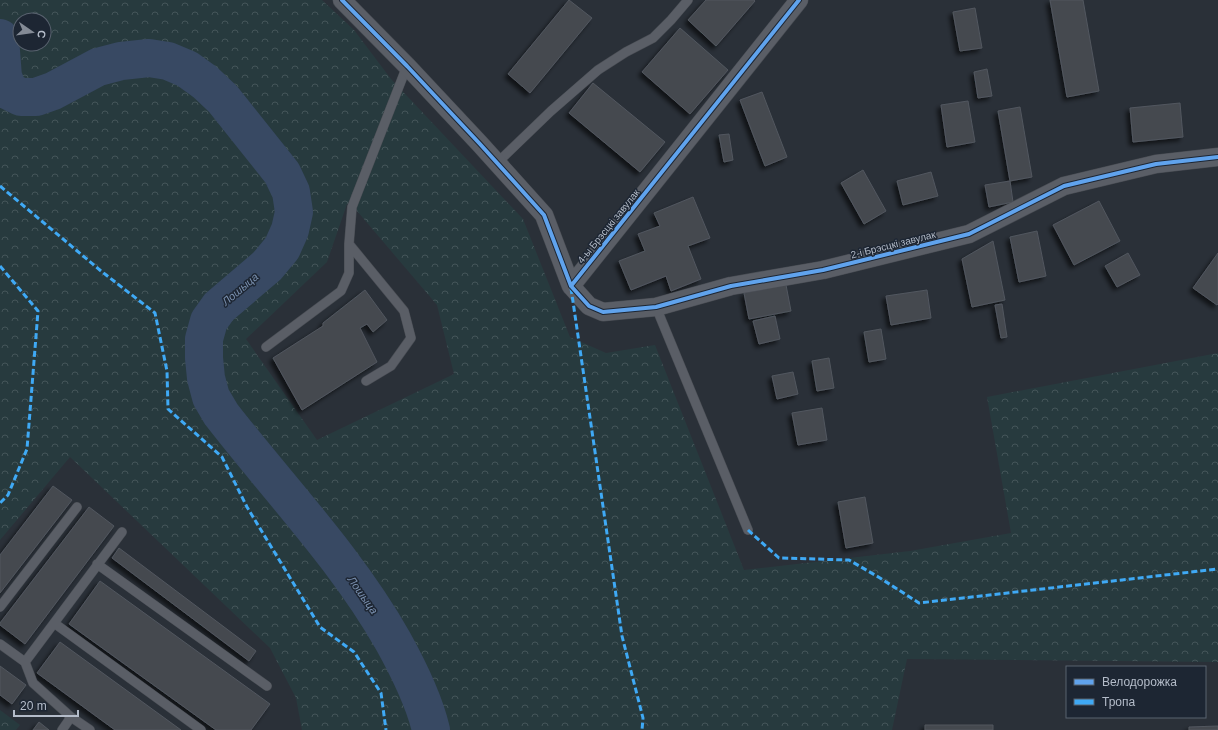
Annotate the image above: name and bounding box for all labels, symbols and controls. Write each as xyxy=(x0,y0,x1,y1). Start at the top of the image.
north arrow xyxy=(12,12,52,52)
text: С xyxy=(35,29,48,40)
street label: 4-ы Брэсцкі завулак xyxy=(575,187,642,266)
street label: 2-і Брэсцкі завулак xyxy=(850,228,937,260)
water label: Лошыца xyxy=(219,270,260,308)
water label: Лошыца xyxy=(345,573,380,616)
legend xyxy=(1066,666,1206,718)
text: Велодорожка xyxy=(1102,675,1177,689)
scale bar xyxy=(14,692,78,718)
text: Тропа xyxy=(1102,695,1136,709)
text: 20 m xyxy=(20,699,47,713)

